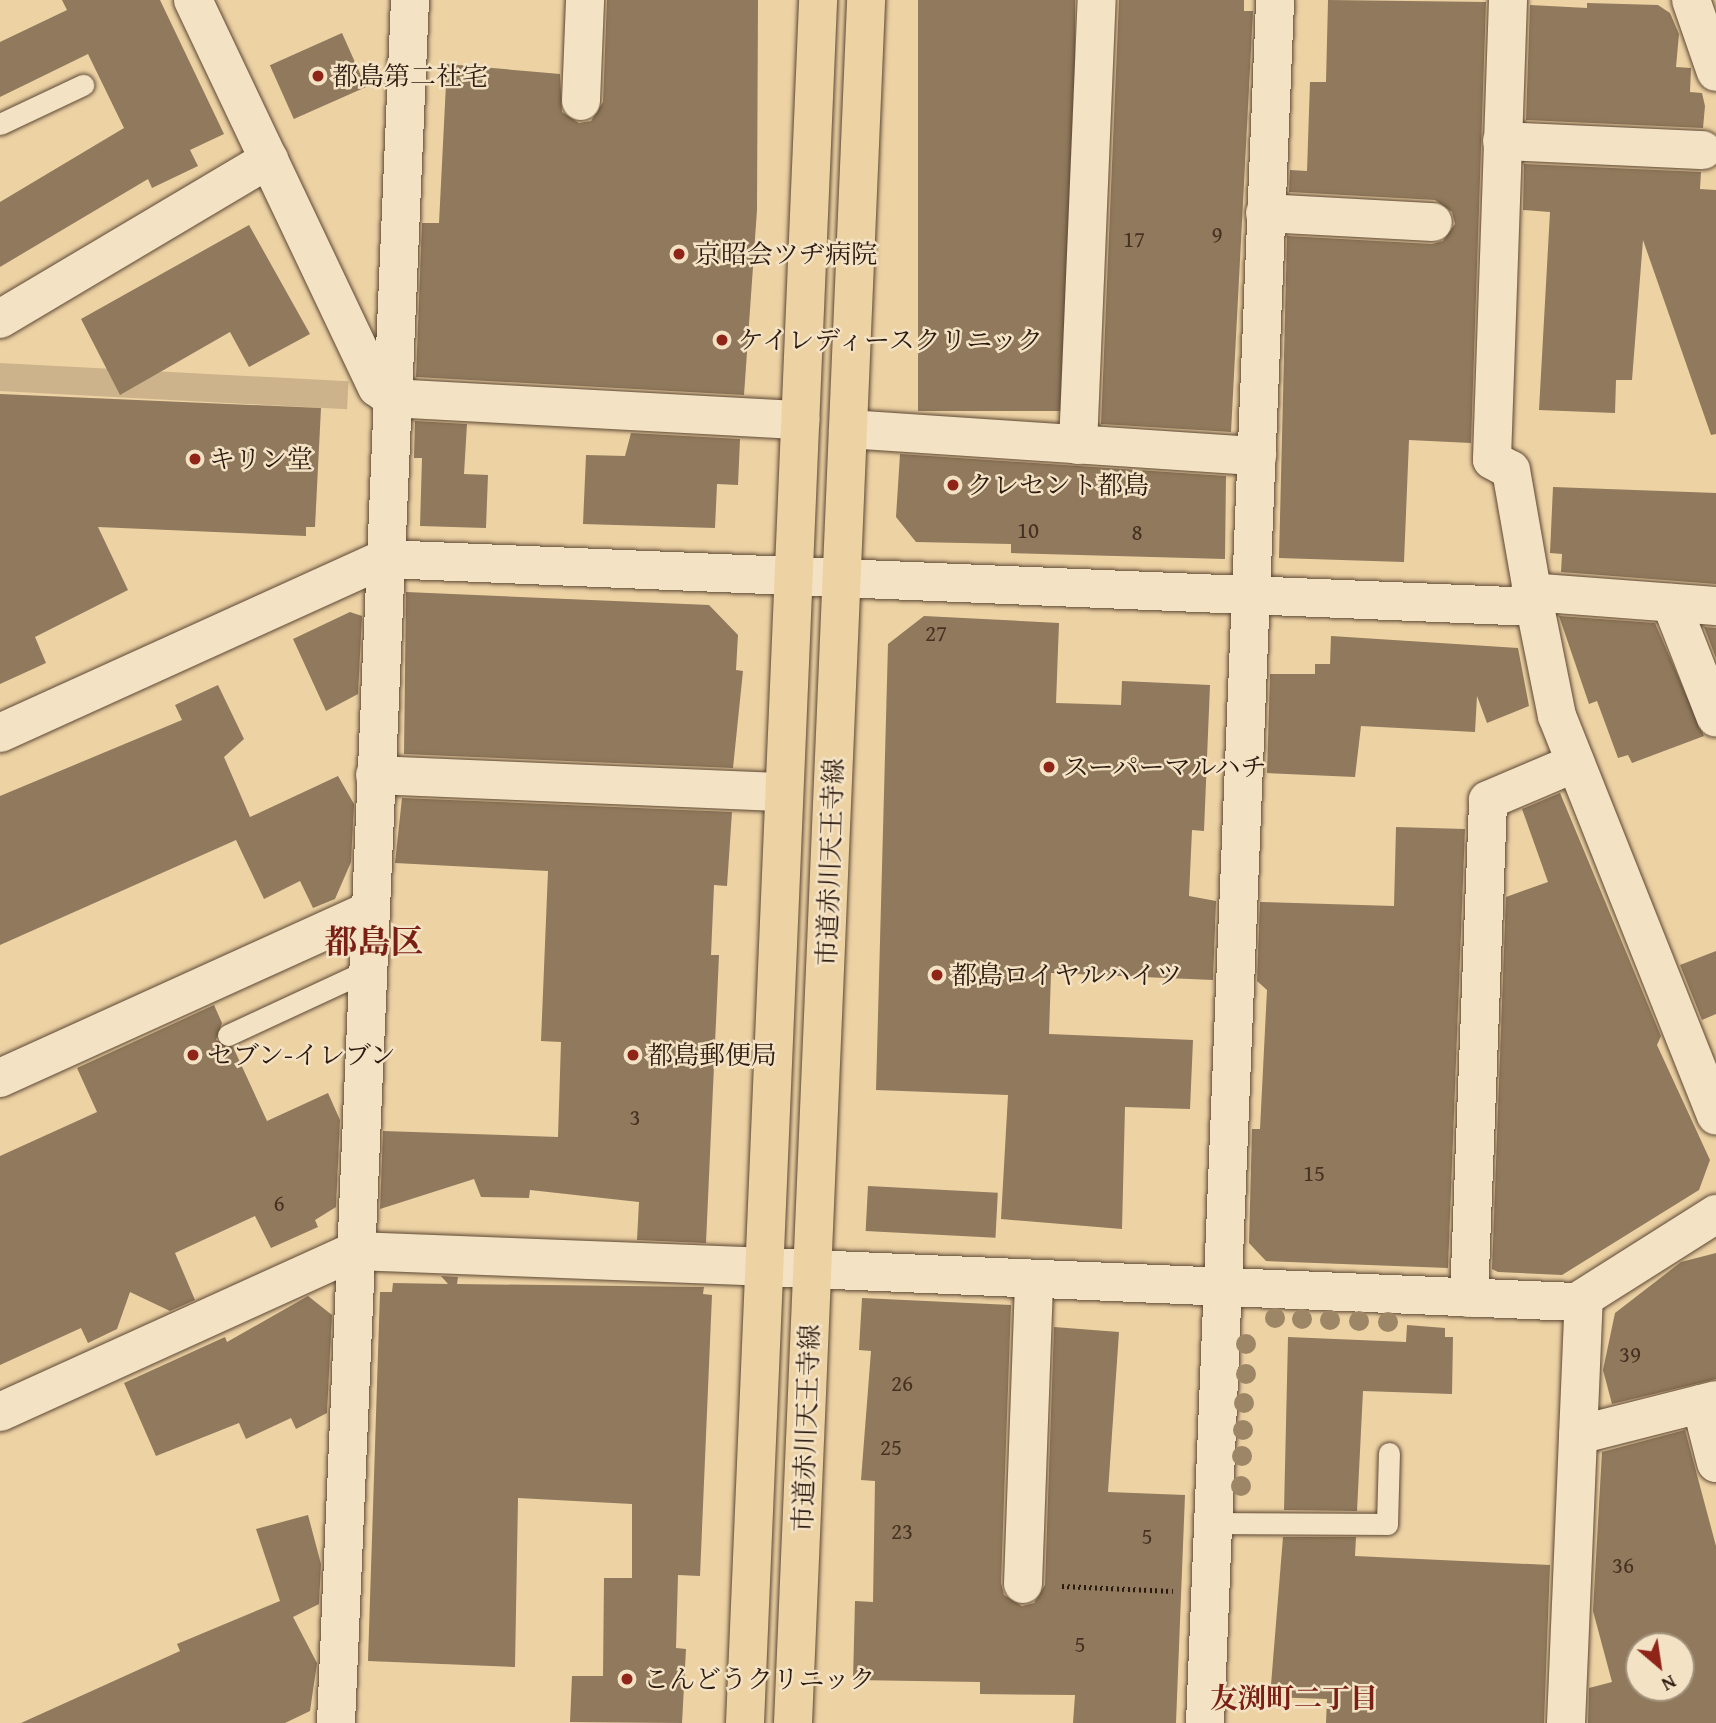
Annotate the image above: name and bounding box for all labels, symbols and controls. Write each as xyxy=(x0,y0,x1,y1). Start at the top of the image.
place label: 都島第二社宅 xyxy=(332,60,488,92)
marker: 都島第二社宅 xyxy=(310,68,326,84)
house number: 9 xyxy=(1211,220,1223,248)
house number: 17 xyxy=(1123,225,1145,253)
place label: 京昭会ツヂ病院 xyxy=(695,238,877,270)
marker: 京昭会ツヂ病院 xyxy=(669,244,689,264)
place label: ケイレディースクリニック xyxy=(738,324,1050,356)
marker: ケイレディースクリニック xyxy=(712,330,732,350)
place label: キリン堂 xyxy=(209,443,313,475)
marker: キリン堂 xyxy=(187,451,203,467)
place label: クレセント都島 xyxy=(967,469,1149,501)
marker: クレセント都島 xyxy=(945,477,961,493)
house number: 10 xyxy=(1017,516,1039,544)
house number: 8 xyxy=(1131,518,1143,546)
house number: 27 xyxy=(925,619,947,647)
place label: スーパーマルハチ xyxy=(1063,751,1270,783)
street label: 市道赤川天王寺線 xyxy=(811,758,849,966)
marker: スーパーマルハチ xyxy=(1041,759,1057,775)
district label: 都島区 xyxy=(325,922,423,962)
place label: 都島ロイヤルハイツ xyxy=(951,959,1185,991)
marker: 都島ロイヤルハイツ xyxy=(929,967,945,983)
place label: セブン-イレブン xyxy=(207,1039,398,1071)
place label: 都島郵便局 xyxy=(647,1039,777,1071)
marker: セブン-イレブン xyxy=(185,1047,201,1063)
marker: 都島郵便局 xyxy=(625,1047,641,1063)
house number: 3 xyxy=(629,1103,641,1131)
house number: 15 xyxy=(1303,1159,1325,1187)
house number: 6 xyxy=(273,1189,285,1217)
street label: 市道赤川天王寺線 xyxy=(787,1324,825,1532)
house number: 39 xyxy=(1619,1340,1641,1368)
house number: 26 xyxy=(891,1369,913,1397)
house number: 25 xyxy=(880,1433,902,1461)
house number: 23 xyxy=(891,1517,913,1545)
house number: 5 xyxy=(1141,1522,1153,1550)
house number: 36 xyxy=(1612,1551,1634,1579)
house number: 5 xyxy=(1074,1630,1086,1658)
north arrow xyxy=(1625,1632,1695,1702)
place label: こんどうクリニック xyxy=(643,1663,877,1695)
text: N xyxy=(1657,1668,1682,1699)
marker: こんどうクリニック xyxy=(617,1669,637,1689)
district label: 友渕町二丁目 xyxy=(1210,1681,1378,1715)

